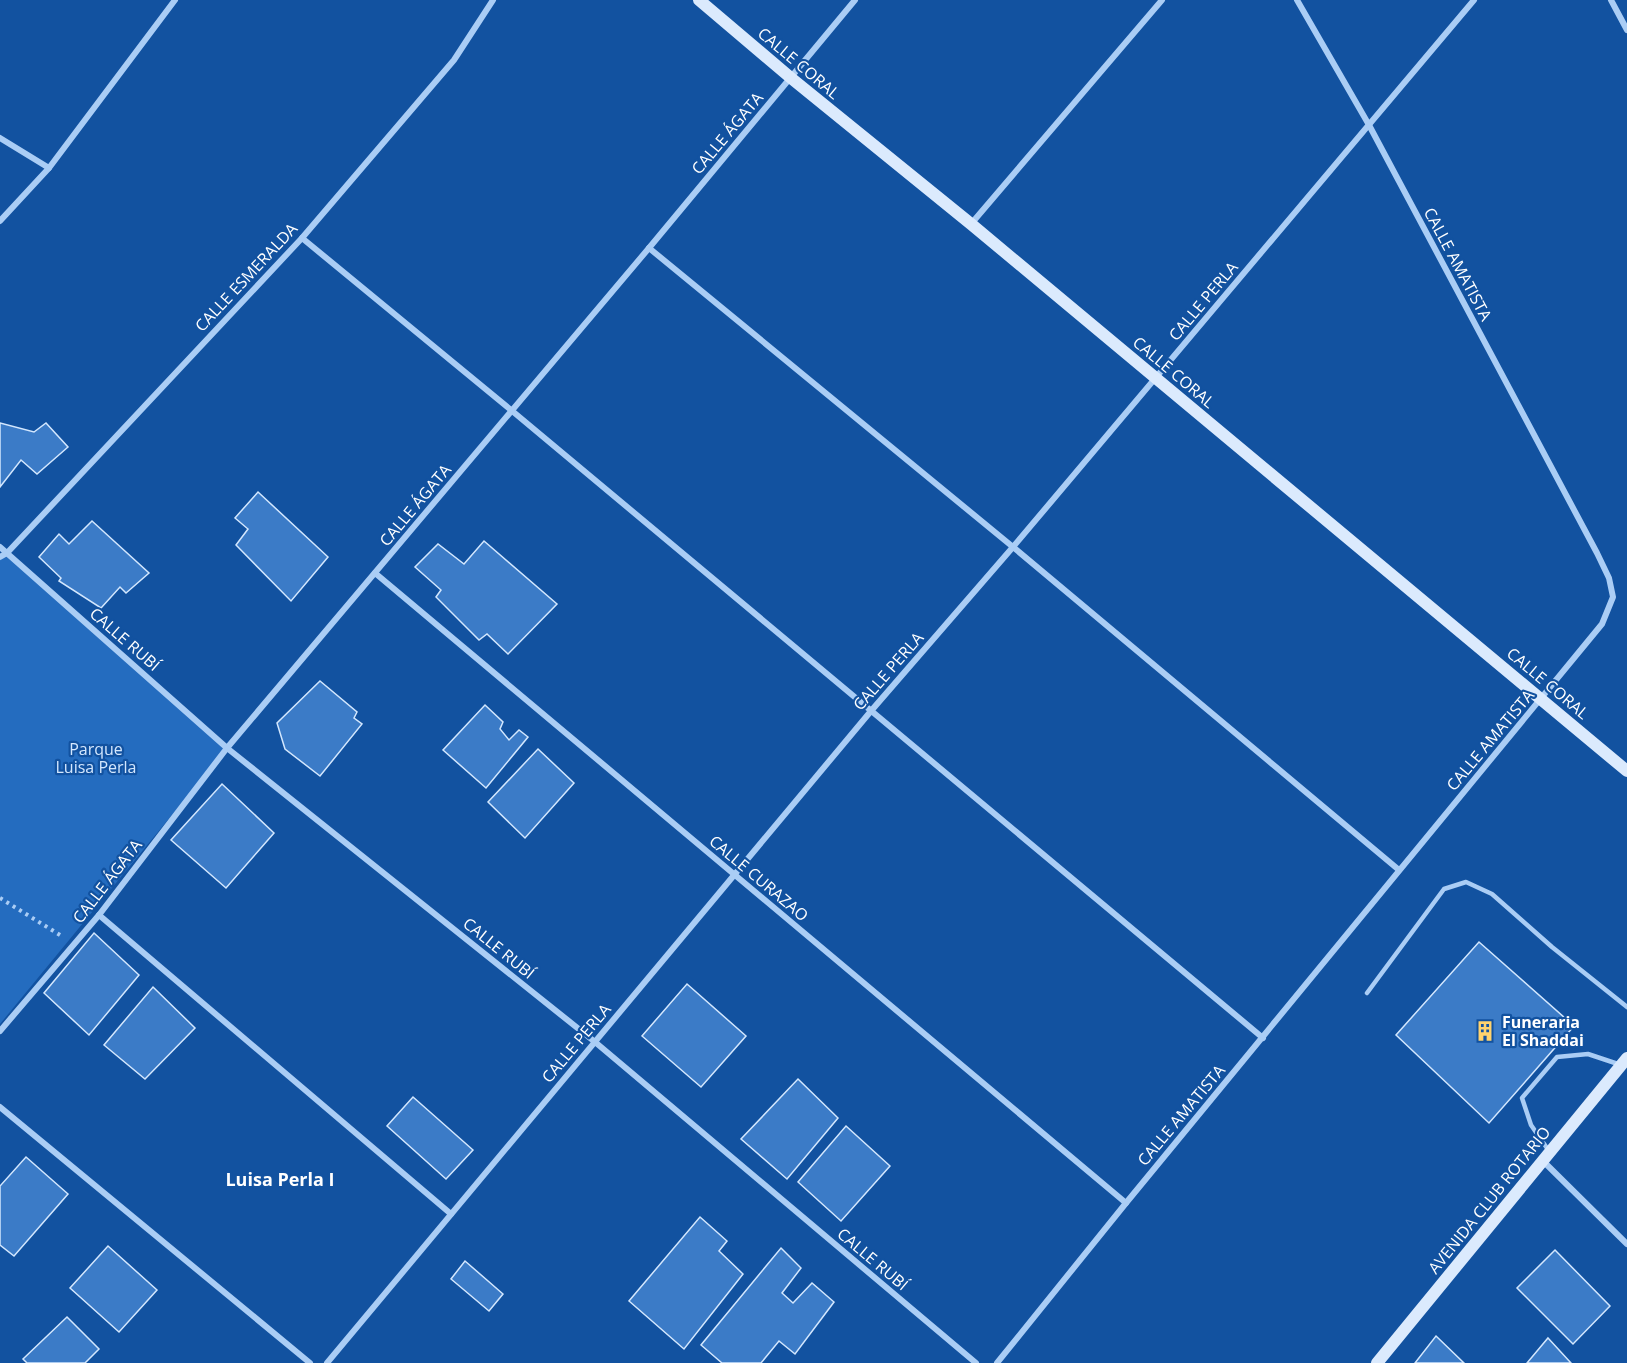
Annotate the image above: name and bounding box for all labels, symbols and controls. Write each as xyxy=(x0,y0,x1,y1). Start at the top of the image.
street label: CALLE CORAL xyxy=(753,22,845,104)
street label: CALLE ÁGATA xyxy=(686,87,768,179)
street label: CALLE AMATISTA xyxy=(1419,203,1498,325)
street label: CALLE ESMERALDA xyxy=(190,217,303,336)
street label: CALLE PERLA xyxy=(1163,256,1243,345)
street label: CALLE CORAL xyxy=(1128,331,1220,413)
street label: CALLE ÁGATA xyxy=(374,459,456,551)
street label: CALLE RUBÍ xyxy=(85,602,165,676)
street label: CALLE PERLA xyxy=(848,627,929,715)
street label: CALLE CORAL xyxy=(1502,642,1594,724)
street label: CALLE AMATISTA xyxy=(1441,684,1539,795)
park label: Parque Luisa Perla xyxy=(56,738,136,778)
street label: CALLE CURAZAO xyxy=(705,830,813,926)
street label: CALLE ÁGATA xyxy=(67,834,147,927)
street label: CALLE RUBÍ xyxy=(459,912,540,984)
street label: CALLE PERLA xyxy=(536,998,616,1087)
place label: Funeraria El Shaddai xyxy=(1502,1011,1584,1051)
building icon: Funeraria El Shaddai xyxy=(1473,1019,1497,1043)
street label: CALLE AMATISTA xyxy=(1132,1059,1230,1170)
street label: AVENIDA CLUB ROTARIO xyxy=(1423,1122,1555,1278)
district label: Luisa Perla I xyxy=(225,1167,335,1191)
street label: CALLE RUBÍ xyxy=(833,1223,914,1295)

